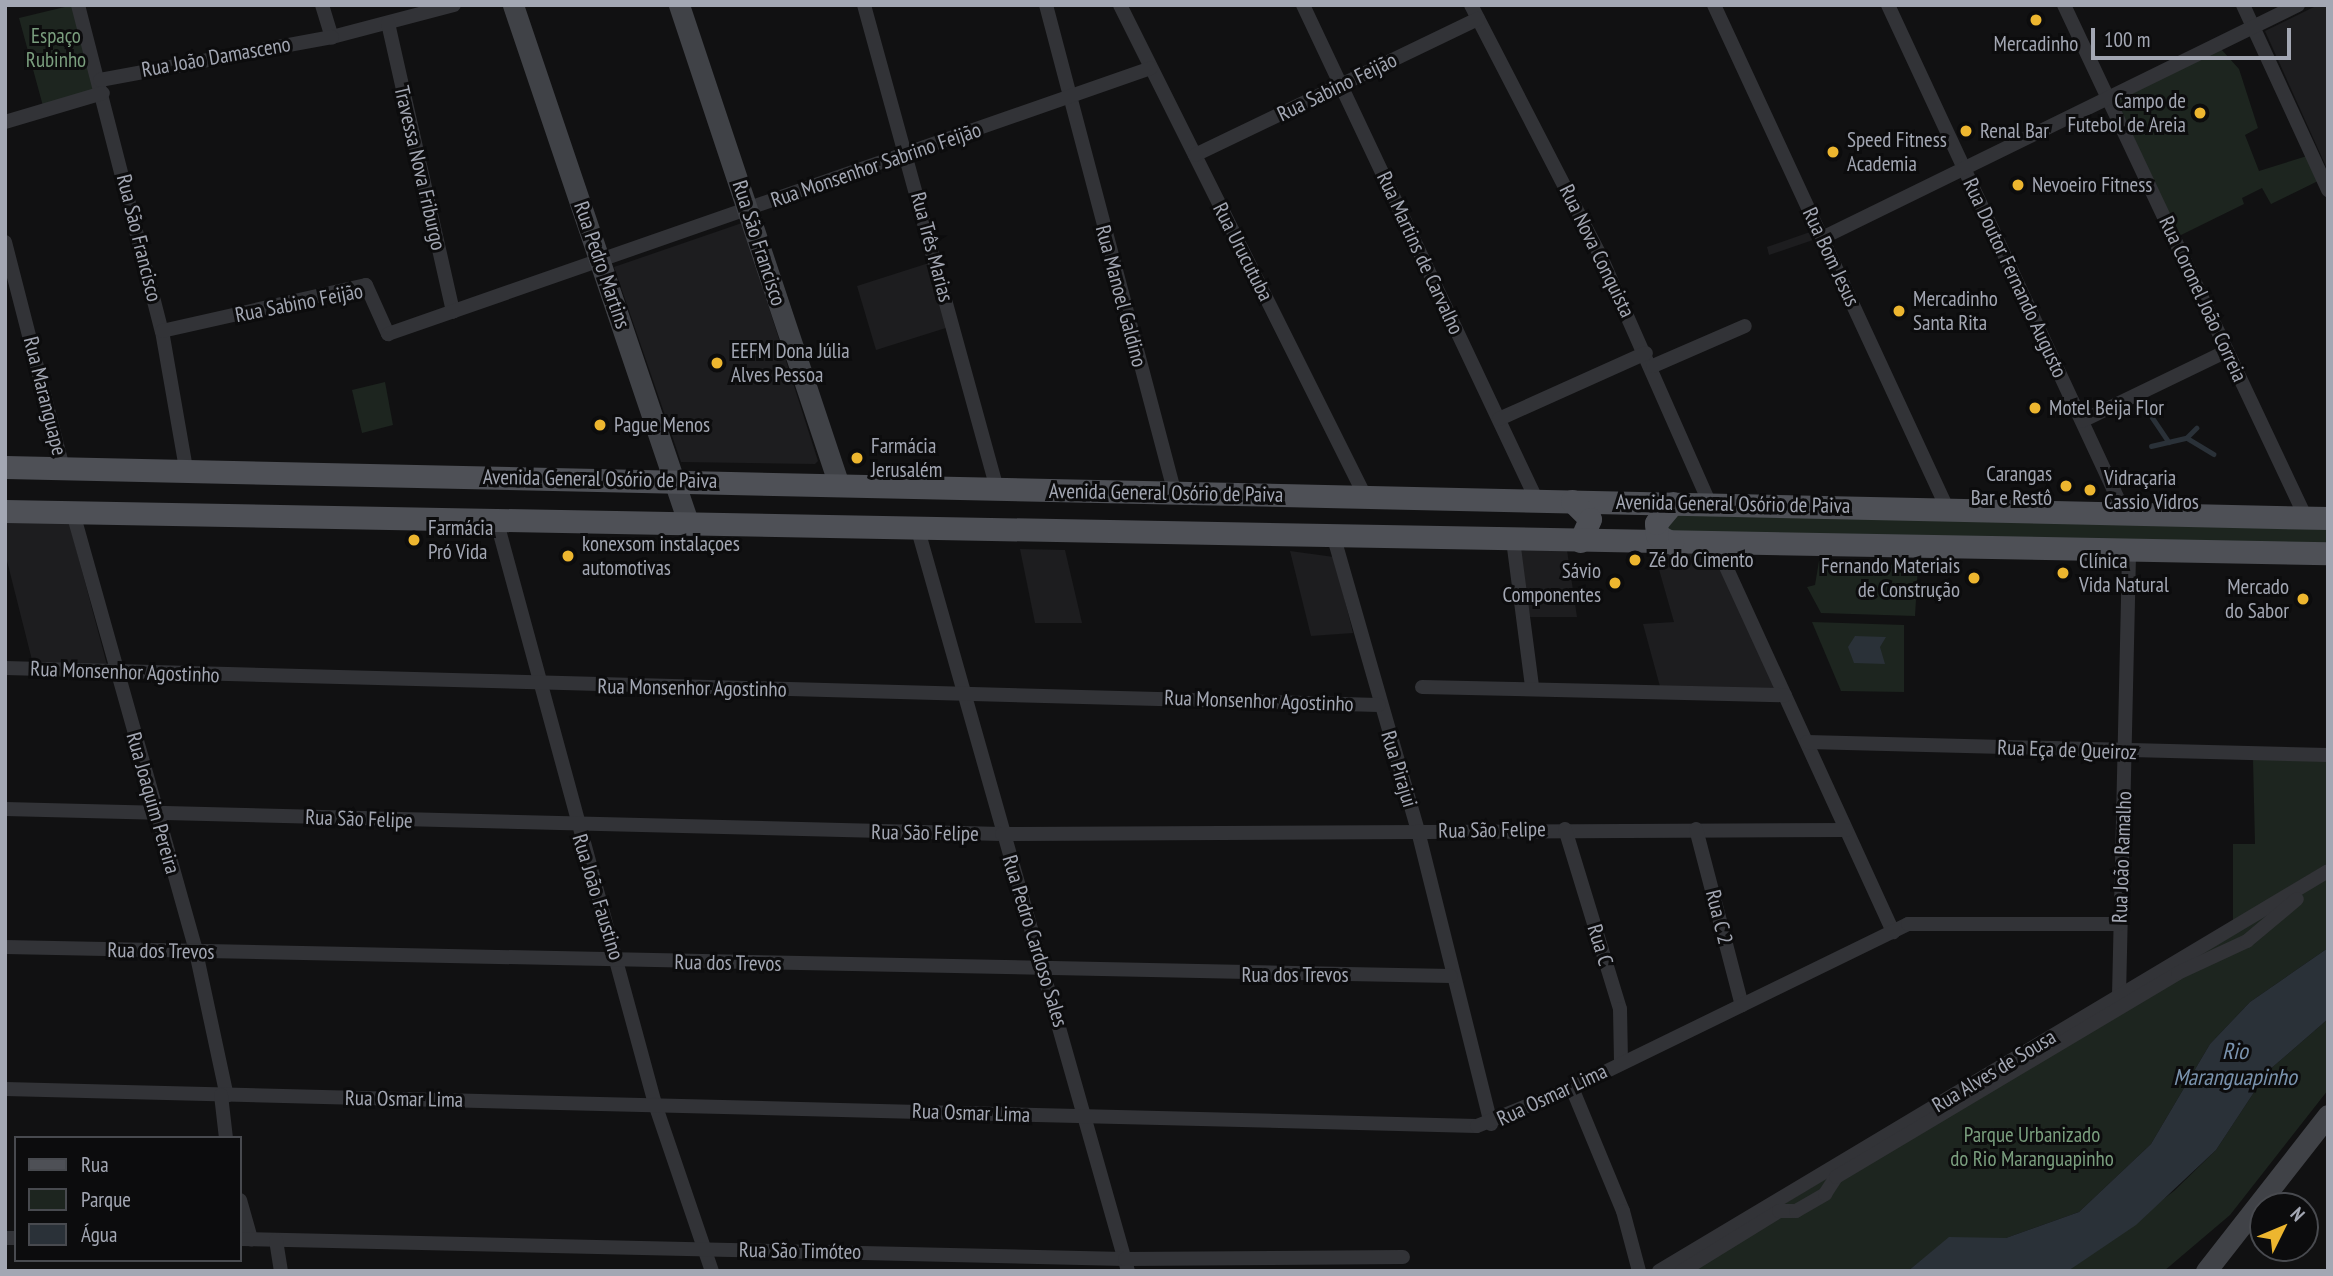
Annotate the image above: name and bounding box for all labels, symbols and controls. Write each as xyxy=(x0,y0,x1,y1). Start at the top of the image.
marker: Mercadinho xyxy=(2028,12,2044,28)
scale bar xyxy=(2095,14,2294,58)
park label: Espaço Rubinho xyxy=(26,23,86,73)
text: 100 m xyxy=(2104,26,2150,53)
place label: Mercadinho xyxy=(1994,31,2078,57)
street label: Rua João Damasceno xyxy=(140,32,292,82)
street label: Rua Sabino Feijão xyxy=(1273,47,1401,127)
street label: Travessa Nova Friburgo xyxy=(389,83,451,253)
place label: Campo de Futebol de Areia xyxy=(2067,88,2186,138)
marker: Campo de Futebol de Areia xyxy=(2192,105,2208,121)
street label: Rua Monsenhor Sabrino Feijão xyxy=(768,117,984,213)
place label: Renal Bar xyxy=(1980,118,2049,144)
marker: Renal Bar xyxy=(1958,123,1974,139)
place label: Speed Fitness Academia xyxy=(1847,127,1947,177)
marker: Speed Fitness Academia xyxy=(1825,144,1841,160)
street label: Rua Martins de Carvalho xyxy=(1371,168,1469,338)
street label: Rua São Francisco xyxy=(111,172,167,304)
place label: Nevoeiro Fitness xyxy=(2032,172,2152,198)
street label: Rua Doutor Fernando Augusto xyxy=(1958,174,2072,382)
street label: Rua São Francisco xyxy=(727,177,791,309)
marker: Nevoeiro Fitness xyxy=(2010,177,2026,193)
street label: Rua Nova Conquista xyxy=(1554,181,1640,321)
street label: Rua Três Marias xyxy=(905,189,959,305)
street label: Rua Pedro Martins xyxy=(568,198,636,332)
street label: Rua Urucutuba xyxy=(1208,199,1278,305)
street label: Rua Bom Jesus xyxy=(1797,204,1865,310)
street label: Rua Coronel João Correia xyxy=(2154,212,2252,386)
street label: Rua Manoel Galdino xyxy=(1090,222,1152,370)
street label: Rua Sabino Feijão xyxy=(233,278,365,328)
place label: Mercadinho Santa Rita xyxy=(1913,286,1998,336)
marker: Mercadinho Santa Rita xyxy=(1891,303,1907,319)
street label: Rua Maranguape xyxy=(18,334,72,458)
place label: EEFM Dona Júlia Alves Pessoa xyxy=(731,338,850,388)
marker: EEFM Dona Júlia Alves Pessoa xyxy=(709,355,725,371)
place label: Motel Beija Flor xyxy=(2049,395,2164,421)
marker: Motel Beija Flor xyxy=(2027,400,2043,416)
place label: Pague Menos xyxy=(614,412,710,438)
marker: Pague Menos xyxy=(592,417,608,433)
place label: Farmácia Jerusalém xyxy=(871,433,942,483)
marker: Farmácia Jerusalém xyxy=(849,450,865,466)
place label: Carangas Bar e Restô xyxy=(1971,461,2052,511)
street label: Avenida General Osório de Paiva xyxy=(483,464,717,494)
place label: Vidraçaria Cassio Vidros xyxy=(2104,465,2199,515)
street label: Avenida General Osório de Paiva xyxy=(1049,478,1283,508)
marker: Carangas Bar e Restô xyxy=(2058,478,2074,494)
marker: Vidraçaria Cassio Vidros xyxy=(2082,482,2098,498)
street label: Avenida General Osório de Paiva xyxy=(1616,489,1850,519)
place label: Farmácia Pró Vida xyxy=(428,515,493,565)
place label: konexsom instalaçoes automotivas xyxy=(582,531,740,581)
marker: Farmácia Pró Vida xyxy=(406,532,422,548)
place label: Zé do Cimento xyxy=(1649,547,1754,573)
marker: konexsom instalaçoes automotivas xyxy=(560,548,576,564)
place label: Clínica Vida Natural xyxy=(2079,548,2169,598)
marker: Zé do Cimento xyxy=(1627,552,1643,568)
place label: Fernando Materiais de Construção xyxy=(1821,553,1960,603)
place label: Sávio Componentes xyxy=(1503,558,1601,608)
marker: Clínica Vida Natural xyxy=(2053,563,2073,583)
marker: Fernando Materiais de Construção xyxy=(1966,570,1982,586)
place label: Mercado do Sabor xyxy=(2225,574,2289,624)
marker: Sávio Componentes xyxy=(1607,575,1623,591)
marker: Mercado do Sabor xyxy=(2295,591,2311,607)
street label: Rua Monsenhor Agostinho xyxy=(30,656,220,688)
street label: Rua Monsenhor Agostinho xyxy=(597,674,787,702)
street label: Rua Monsenhor Agostinho xyxy=(1164,685,1354,717)
street label: Rua Pirajui xyxy=(1375,728,1423,810)
street label: Rua Joaquim Pereira xyxy=(121,729,185,877)
street label: Rua Eça de Queiroz xyxy=(1997,735,2137,765)
street label: Rua João Ramalho xyxy=(2107,791,2137,923)
street label: Rua São Felipe xyxy=(305,805,413,833)
street label: Rua São Felipe xyxy=(1438,816,1546,844)
street label: Rua São Felipe xyxy=(871,819,979,847)
street label: Rua João Faustino xyxy=(567,831,629,963)
street label: Rua Pedro Cardoso Sales xyxy=(997,852,1073,1030)
street label: Rua C 2 xyxy=(1700,887,1738,947)
street label: Rua C xyxy=(1582,921,1618,969)
street label: Rua dos Trevos xyxy=(107,937,215,965)
street label: Rua dos Trevos xyxy=(674,949,782,977)
street label: Rua dos Trevos xyxy=(1241,962,1349,988)
street label: Rua Alves de Sousa xyxy=(1927,1024,2061,1118)
water label: Rio Maranguapinho xyxy=(2173,1037,2297,1091)
street label: Rua Osmar Lima xyxy=(1493,1059,1611,1131)
street label: Rua Osmar Lima xyxy=(345,1085,463,1113)
street label: Rua Osmar Lima xyxy=(911,1098,1031,1128)
park label: Parque Urbanizado do Rio Maranguapinho xyxy=(1950,1122,2114,1172)
legend xyxy=(14,1136,242,1262)
text: Rua xyxy=(81,1151,109,1178)
text: Parque xyxy=(81,1186,131,1213)
north arrow xyxy=(2249,1192,2319,1262)
text: N xyxy=(2286,1202,2310,1226)
text: Água xyxy=(81,1221,117,1248)
street label: Rua São Timóteo xyxy=(738,1237,862,1265)

